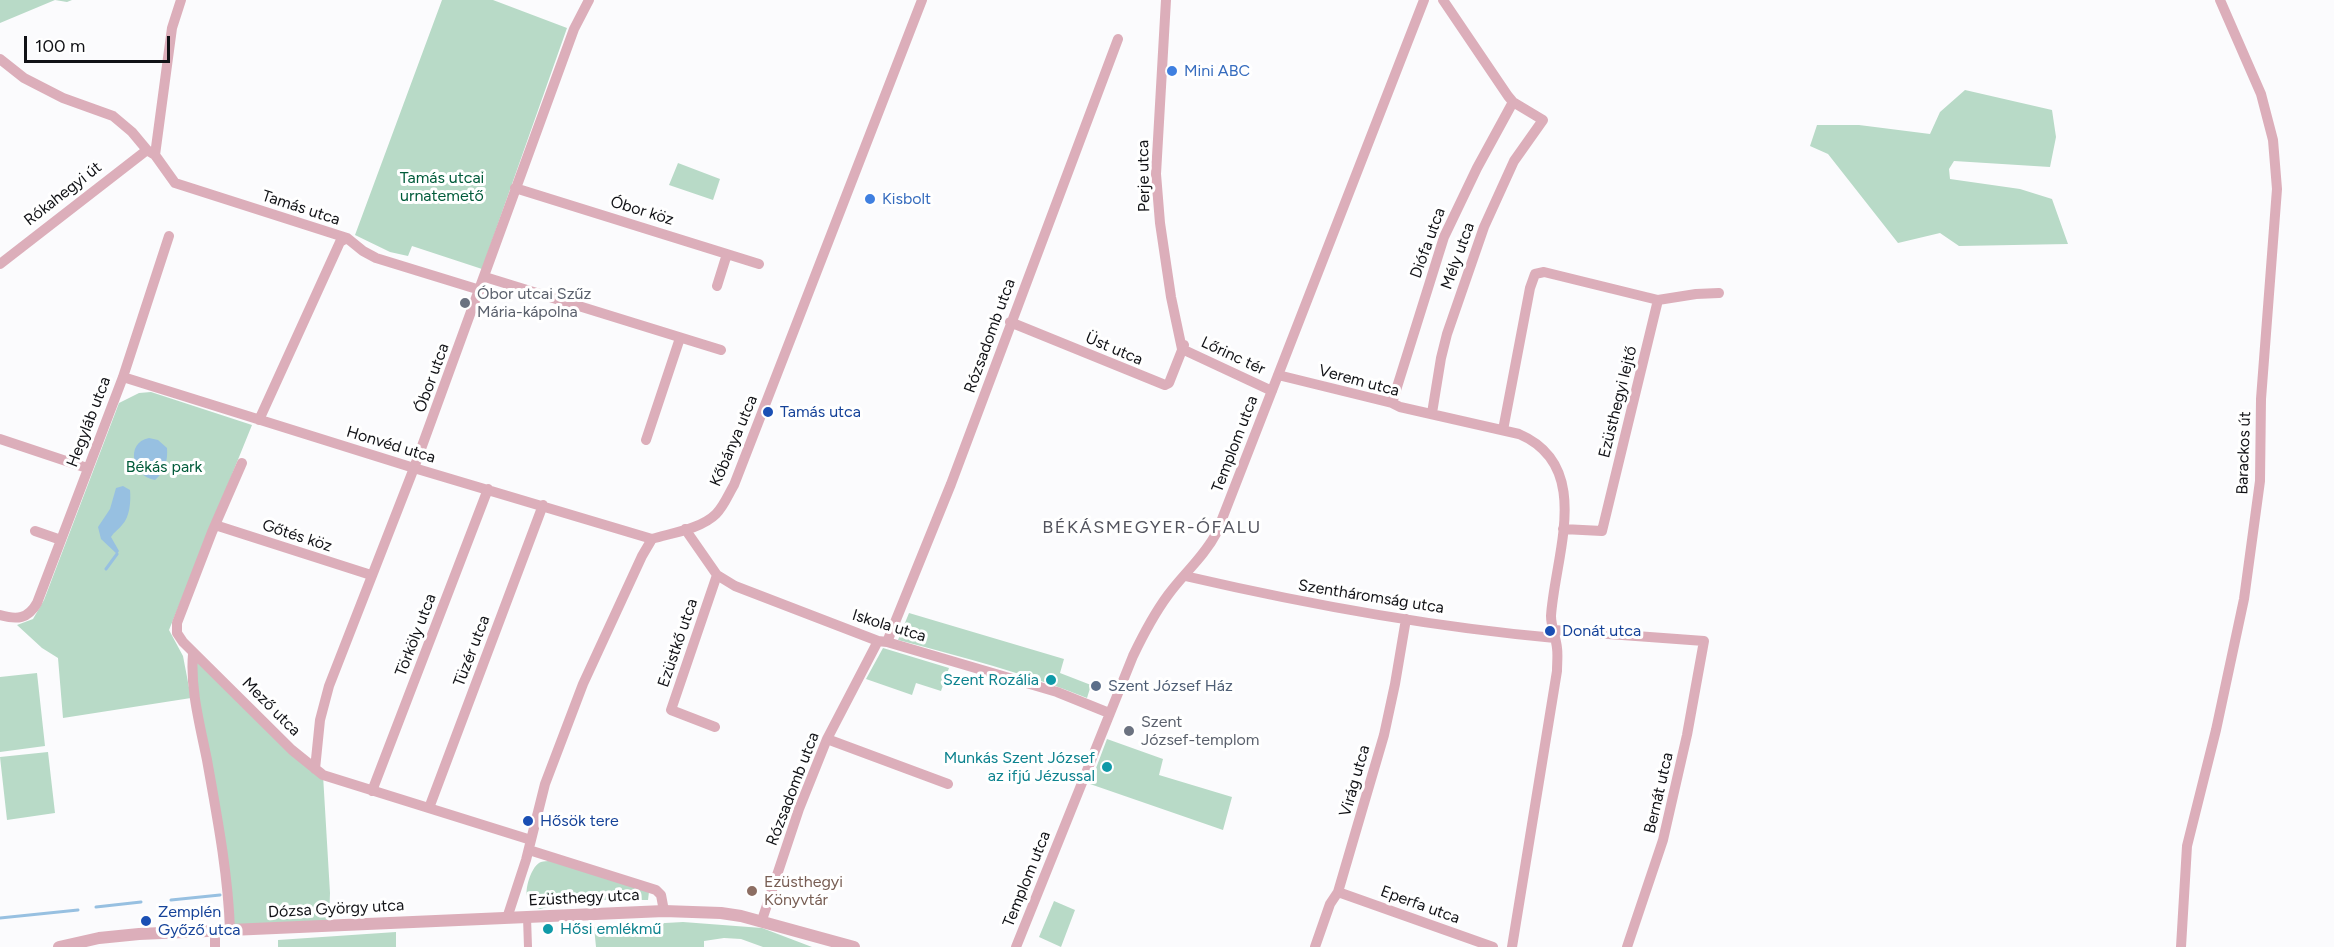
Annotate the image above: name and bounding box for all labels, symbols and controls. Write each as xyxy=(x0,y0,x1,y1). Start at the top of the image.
scale bar xyxy=(27,24,172,62)
text: 100 m xyxy=(35,35,85,57)
place label: Mini ABC xyxy=(1184,61,1250,81)
marker: Mini ABC xyxy=(1165,64,1179,78)
street label: Perje utca xyxy=(1134,140,1154,212)
street label: Rókahegyi út xyxy=(20,158,106,230)
park label: Tamás utcai urnatemető xyxy=(400,168,484,206)
street label: Tamás utca xyxy=(260,186,342,230)
place label: Kisbolt xyxy=(882,189,931,209)
street label: Óbor köz xyxy=(608,192,676,230)
marker: Kisbolt xyxy=(863,192,877,206)
street label: Diófa utca xyxy=(1406,205,1450,281)
street label: Mély utca xyxy=(1437,220,1479,292)
street label: Rózsadomb utca xyxy=(960,276,1020,396)
place label: Óbor utcai Szűz Mária-kápolna xyxy=(477,284,591,322)
marker: Óbor utcai Szűz Mária-kápolna xyxy=(458,296,472,310)
street label: Üst utca xyxy=(1082,328,1146,370)
street label: Lőrinc tér xyxy=(1198,333,1268,379)
street label: Óbor utca xyxy=(411,341,453,415)
street label: Ezüsthegyi lejtő xyxy=(1595,344,1641,460)
street label: Verem utca xyxy=(1317,361,1401,401)
street label: Hegyláb utca xyxy=(63,374,115,470)
street label: Kőbánya utca xyxy=(706,392,762,490)
street label: Templom utca xyxy=(1208,393,1262,495)
place label: Tamás utca xyxy=(780,402,861,422)
marker: Tamás utca xyxy=(761,405,775,419)
street label: Barackos út xyxy=(2233,411,2255,495)
street label: Honvéd utca xyxy=(344,422,438,468)
park label: Békás park xyxy=(126,457,202,477)
street label: Gőtés köz xyxy=(260,516,334,556)
district label: BÉKÁSMEGYER-ÓFALU xyxy=(1042,517,1262,539)
street label: Szentháromság utca xyxy=(1297,576,1445,618)
street label: Törköly utca xyxy=(391,591,441,679)
street label: Ezüstkő utca xyxy=(654,596,702,690)
street label: Iskola utca xyxy=(850,606,928,646)
street label: Tüzér utca xyxy=(450,613,494,689)
place label: Donát utca xyxy=(1562,621,1641,641)
marker: Donát utca xyxy=(1543,624,1557,638)
place label: Szent Rozália xyxy=(943,670,1039,690)
marker: Szent Rozália xyxy=(1044,673,1058,687)
street label: Mező utca xyxy=(238,674,304,740)
place label: Szent József Ház xyxy=(1108,676,1233,696)
marker: Szent József Ház xyxy=(1089,679,1103,693)
place label: Szent József-templom xyxy=(1141,712,1259,750)
marker: Szent József-templom xyxy=(1122,724,1136,738)
street label: Rózsadomb utca xyxy=(763,729,823,849)
street label: Virág utca xyxy=(1336,743,1374,819)
place label: Munkás Szent József az ifjú Jézussal xyxy=(944,748,1095,786)
street label: Bernát utca xyxy=(1640,751,1678,835)
marker: Munkás Szent József az ifjú Jézussal xyxy=(1100,760,1114,774)
place label: Hősök tere xyxy=(540,811,619,831)
marker: Hősök tere xyxy=(521,814,535,828)
street label: Templom utca xyxy=(999,828,1055,930)
place label: Ezüsthegyi Könyvtár xyxy=(764,872,843,910)
street label: Eperfa utca xyxy=(1378,882,1462,928)
marker: Ezüsthegyi Könyvtár xyxy=(745,884,759,898)
street label: Ezüsthegy utca xyxy=(528,886,640,910)
street label: Dózsa György utca xyxy=(267,896,405,922)
place label: Zemplén Győző utca xyxy=(158,902,241,940)
marker: Zemplén Győző utca xyxy=(139,914,153,928)
place label: Hősi emlékmű xyxy=(560,919,661,939)
marker: Hősi emlékmű xyxy=(541,922,555,936)

